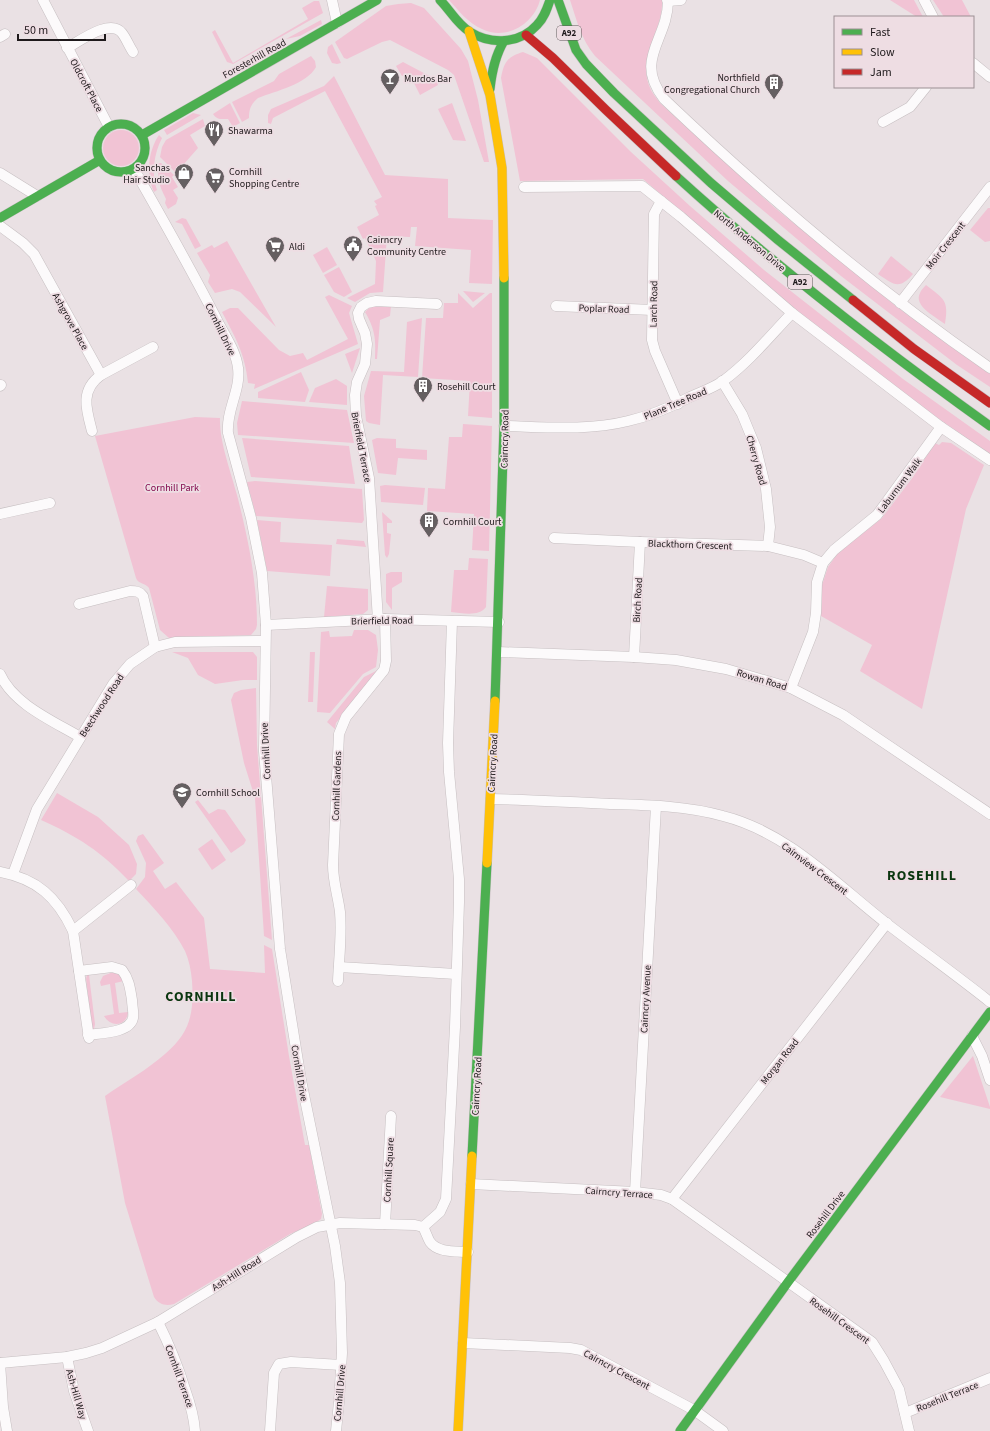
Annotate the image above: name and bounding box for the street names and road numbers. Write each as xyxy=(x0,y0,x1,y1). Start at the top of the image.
road number: A92 xyxy=(557,26,581,40)
street label: Foresterhill Road xyxy=(220,36,289,82)
street label: Oldcroft Place xyxy=(66,56,106,115)
street label: North Anderson Drive xyxy=(710,207,788,275)
street label: Moir Crescent xyxy=(923,218,969,272)
road number: A92 xyxy=(788,275,812,289)
street label: Larch Road xyxy=(647,281,661,328)
street label: Ashgrove Place xyxy=(49,290,92,353)
street label: Cornhill Drive xyxy=(201,301,239,358)
street label: Poplar Road xyxy=(578,301,630,317)
street label: Plane Tree Road xyxy=(642,384,709,424)
street label: Cairncry Road xyxy=(497,410,513,468)
street label: Brierfield Terrace xyxy=(347,411,375,484)
street label: Cherry Road xyxy=(742,434,770,487)
street label: Laburnum Walk xyxy=(874,455,925,516)
street label: Blackthorn Crescent xyxy=(648,537,733,553)
street label: Birch Road xyxy=(630,577,646,623)
street label: Brierfield Road xyxy=(351,613,413,629)
street label: Rowan Road xyxy=(735,666,789,694)
street label: Beechwood Road xyxy=(76,671,128,740)
street label: Cornhill Drive xyxy=(258,722,274,780)
street label: Cairncry Road xyxy=(484,733,502,793)
street label: Cornhill Gardens xyxy=(329,751,345,821)
street label: Cairnview Crescent xyxy=(778,839,851,899)
street label: Cairncry Avenue xyxy=(637,965,655,1033)
street label: Morgan Road xyxy=(757,1036,802,1088)
street label: Cornhill Drive xyxy=(287,1044,311,1102)
street label: Cairncry Road xyxy=(468,1056,486,1116)
street label: Cornhill Square xyxy=(380,1137,398,1203)
street label: Cairncry Terrace xyxy=(585,1184,653,1202)
street label: Rosehill Drive xyxy=(803,1188,849,1242)
street label: Ash-Hill Road xyxy=(209,1253,264,1295)
street label: Rosehill Crescent xyxy=(806,1294,873,1348)
street label: Cornhill Terrace xyxy=(161,1343,197,1410)
street label: Cairncry Crescent xyxy=(581,1346,653,1394)
street label: Cornhill Drive xyxy=(331,1364,349,1422)
street label: Ash-Hill Way xyxy=(62,1367,90,1421)
street label: Rosehill Terrace xyxy=(914,1378,981,1416)

